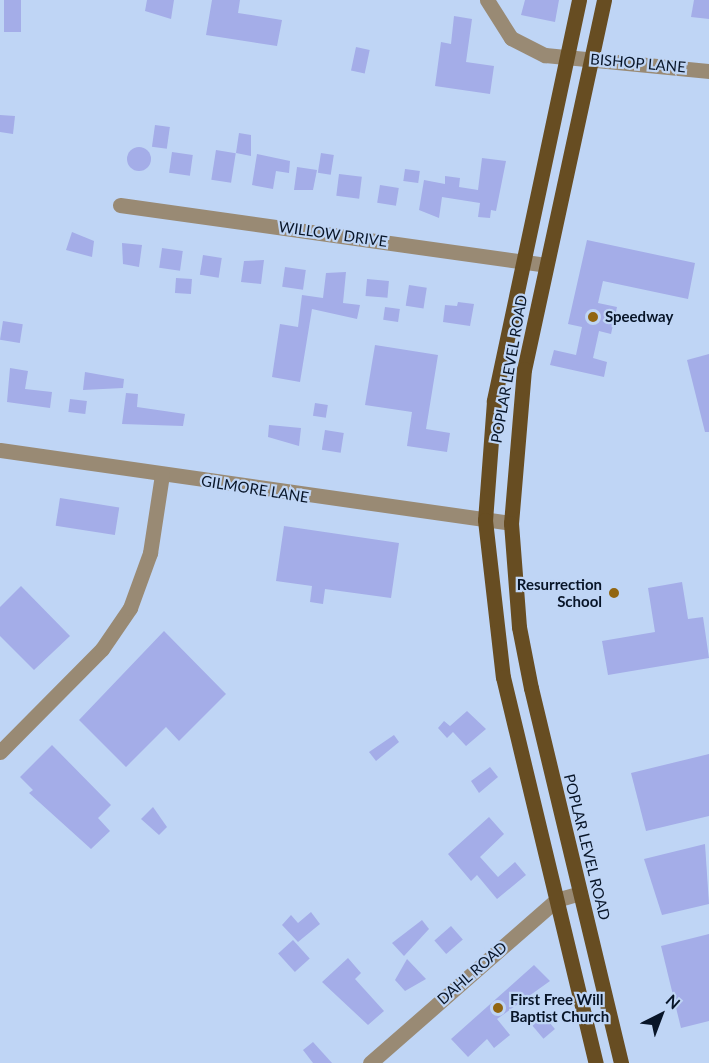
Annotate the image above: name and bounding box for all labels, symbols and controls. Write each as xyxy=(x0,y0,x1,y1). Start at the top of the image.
street label: BISHOP LANE xyxy=(589,50,687,76)
street label: WILLOW DRIVE xyxy=(277,217,389,251)
street label: POPLAR LEVEL ROAD xyxy=(487,293,531,445)
place label: Speedway xyxy=(605,308,673,326)
marker: Speedway xyxy=(586,310,600,324)
street label: GILMORE LANE xyxy=(200,472,310,506)
place label: Resurrection School xyxy=(517,575,602,610)
marker: Resurrection School xyxy=(607,586,621,600)
street label: POPLAR LEVEL ROAD xyxy=(560,772,614,922)
street label: DAHL ROAD xyxy=(433,938,511,1008)
north arrow xyxy=(631,985,691,1045)
place label: First Free Will Baptist Church xyxy=(510,990,609,1025)
text: N xyxy=(662,990,684,1012)
marker: First Free Will Baptist Church xyxy=(491,1001,505,1015)

